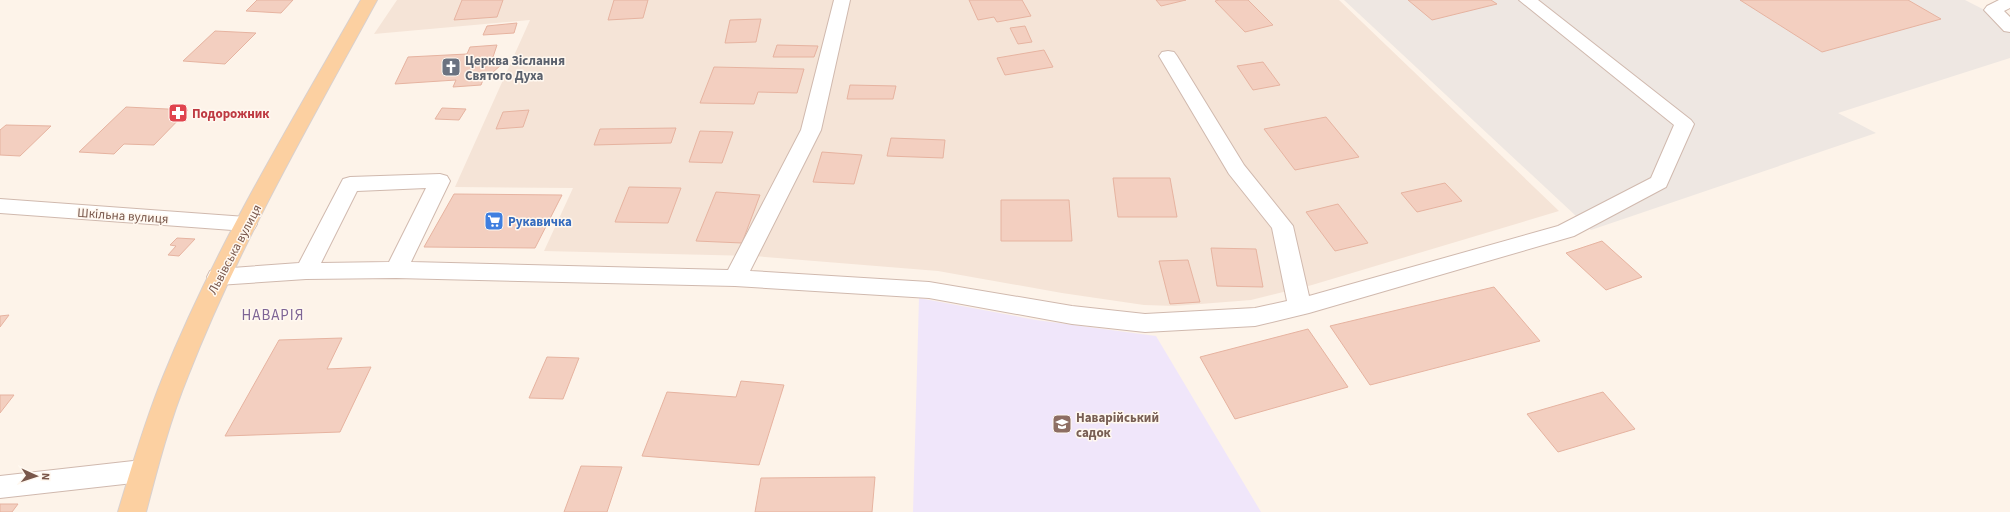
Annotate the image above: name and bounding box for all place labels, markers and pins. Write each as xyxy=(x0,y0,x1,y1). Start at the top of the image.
place label: Церква Зіслання Святого Духа xyxy=(465,52,565,85)
church icon: Церква Зіслання Святого Духа xyxy=(440,56,462,78)
pharmacy icon: Подорожник xyxy=(167,102,189,124)
place label: Подорожник xyxy=(192,105,270,123)
supermarket icon: Рукавичка xyxy=(483,210,505,232)
place label: Рукавичка xyxy=(508,213,572,231)
place label: Наварійський садок xyxy=(1076,409,1159,442)
school or university icon: Наварійський садок xyxy=(1051,413,1073,435)

